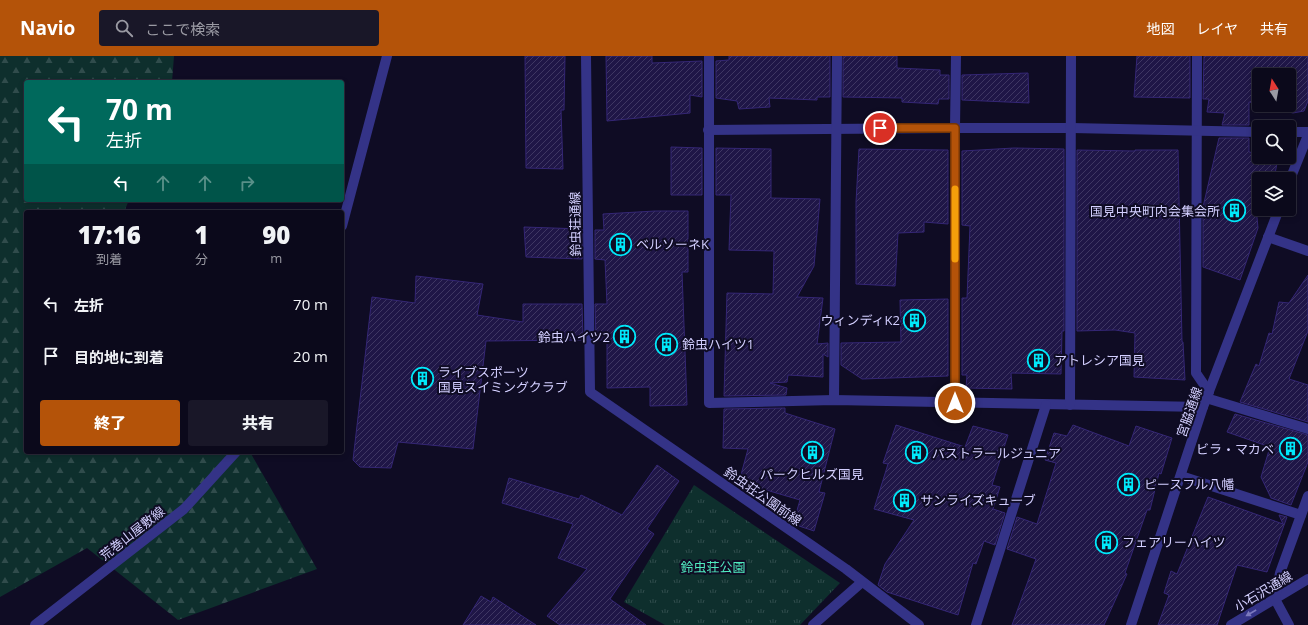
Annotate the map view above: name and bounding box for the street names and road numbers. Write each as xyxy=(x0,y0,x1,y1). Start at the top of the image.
street label: 鈴虫荘通線 xyxy=(565,191,585,257)
street label: 宮脇通線 xyxy=(1172,384,1206,440)
street label: 鈴虫荘公園前線 xyxy=(721,463,805,529)
street label: 荒巻山屋敷線 xyxy=(96,502,168,564)
street label: 小石沢通線 xyxy=(1231,567,1295,615)

